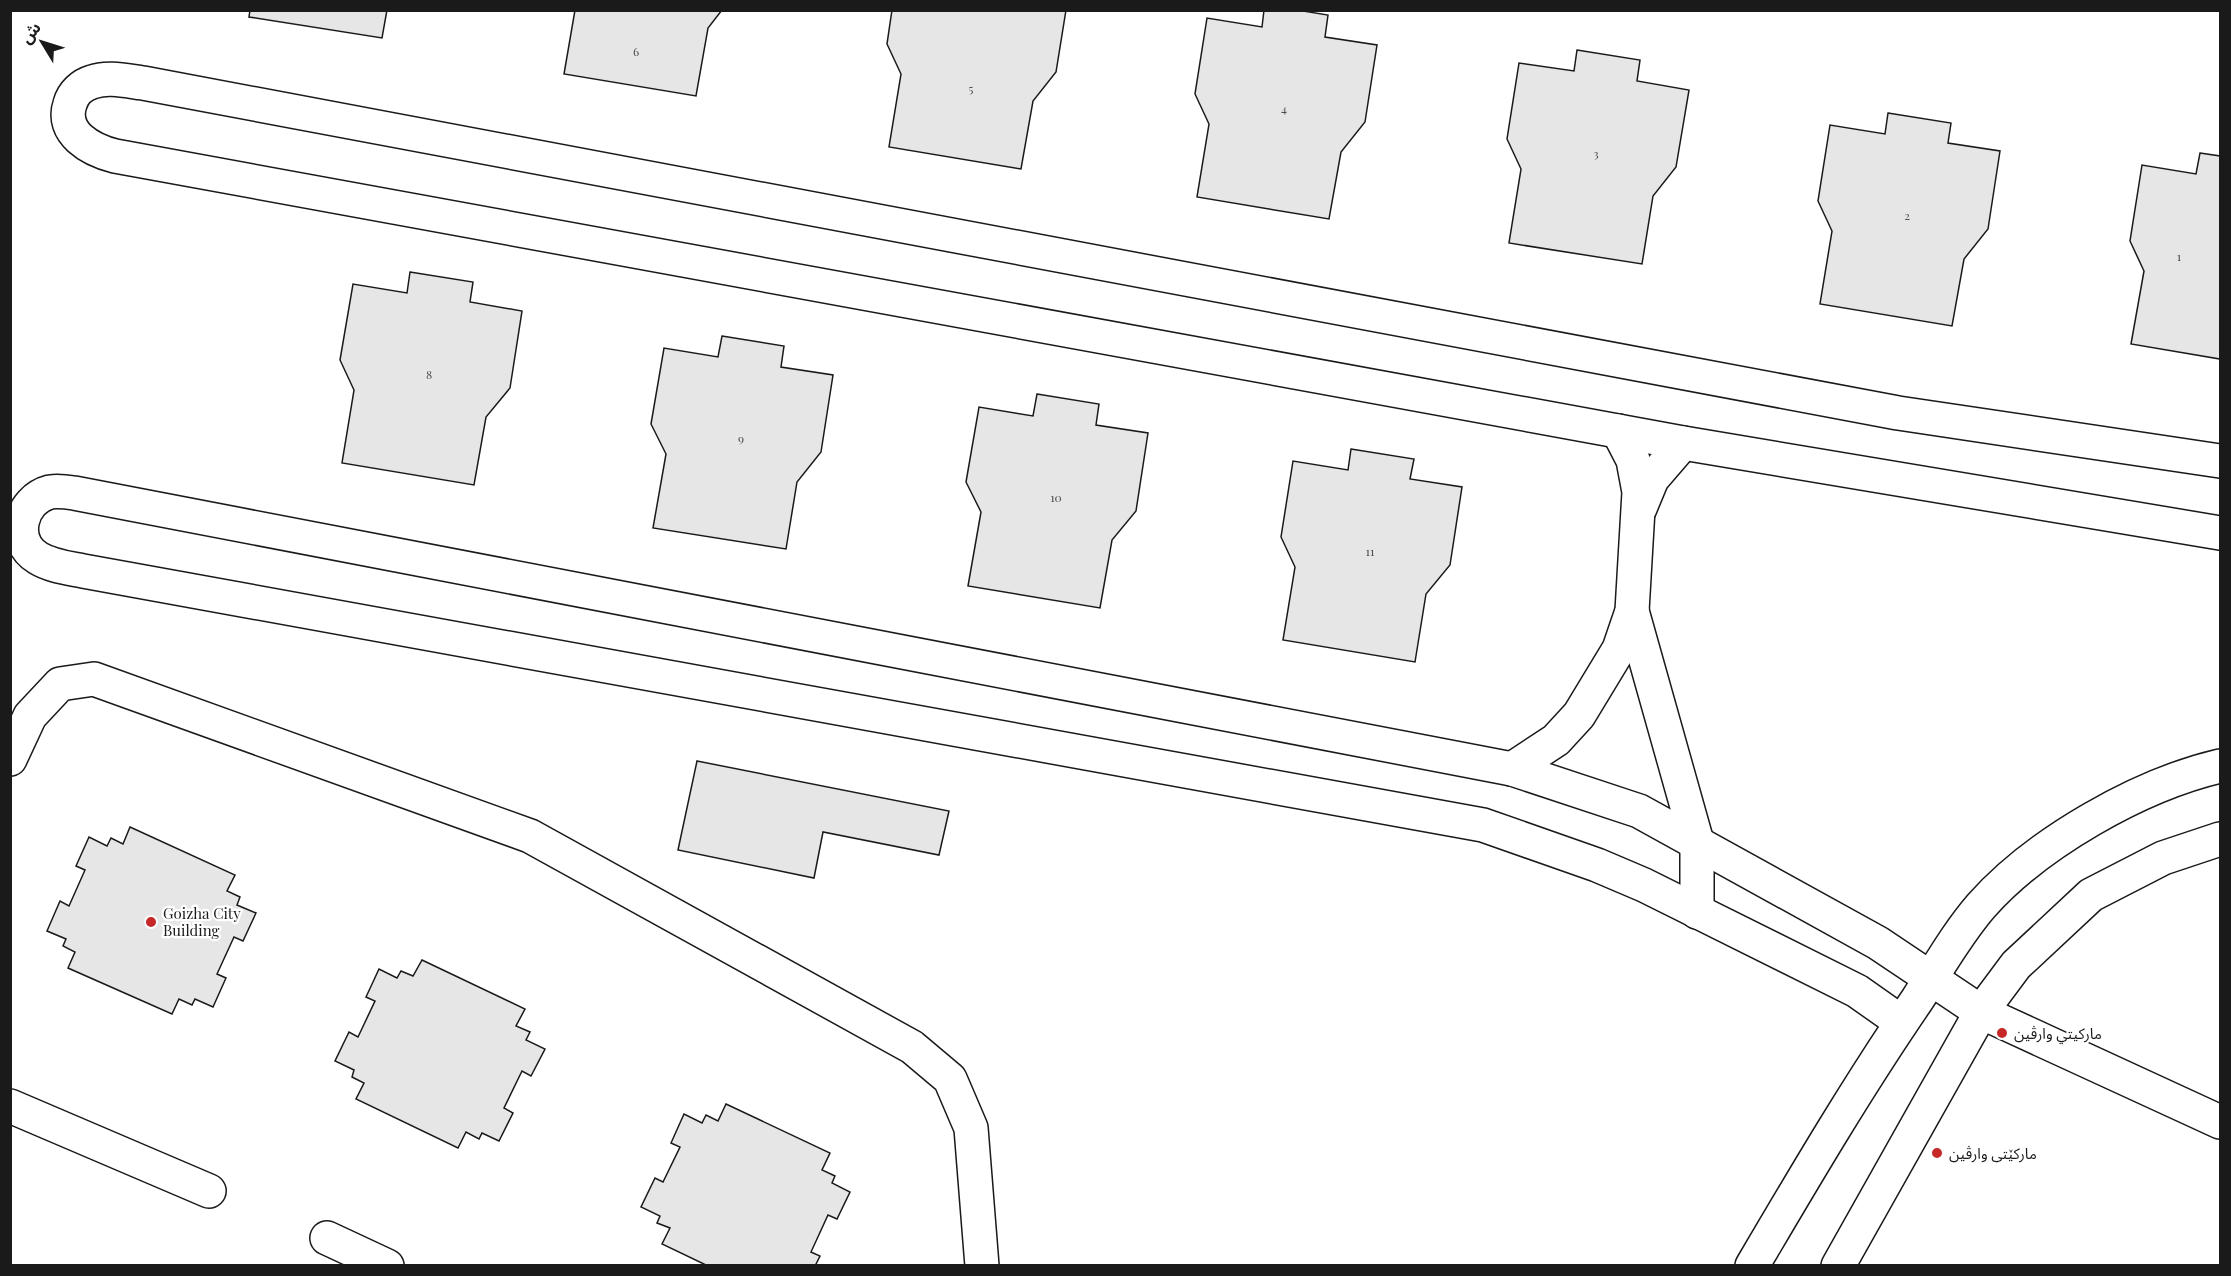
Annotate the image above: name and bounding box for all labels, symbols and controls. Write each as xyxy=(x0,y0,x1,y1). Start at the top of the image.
north arrow xyxy=(12,12,72,72)
text: ش xyxy=(15,17,45,48)
house number: 6 xyxy=(633,43,639,59)
house number: 5 xyxy=(969,80,974,96)
house number: 4 xyxy=(1281,100,1287,116)
house number: 3 xyxy=(1593,145,1599,161)
house number: 2 xyxy=(1904,207,1910,223)
house number: 1 xyxy=(2177,248,2182,264)
house number: 8 xyxy=(426,366,432,382)
house number: 9 xyxy=(738,430,744,446)
house number: 10 xyxy=(1050,489,1062,505)
house number: 11 xyxy=(1366,543,1375,559)
place label: Goizha City Building xyxy=(163,903,241,940)
marker: Goizha City Building xyxy=(144,915,158,929)
place label: ماركيتي وارڤين xyxy=(2014,1023,2102,1045)
marker: ماركيتي وارڤين xyxy=(1995,1026,2009,1040)
place label: مارکێتی وارڤین xyxy=(1949,1143,2037,1163)
marker: مارکێتی وارڤین xyxy=(1930,1146,1944,1160)

